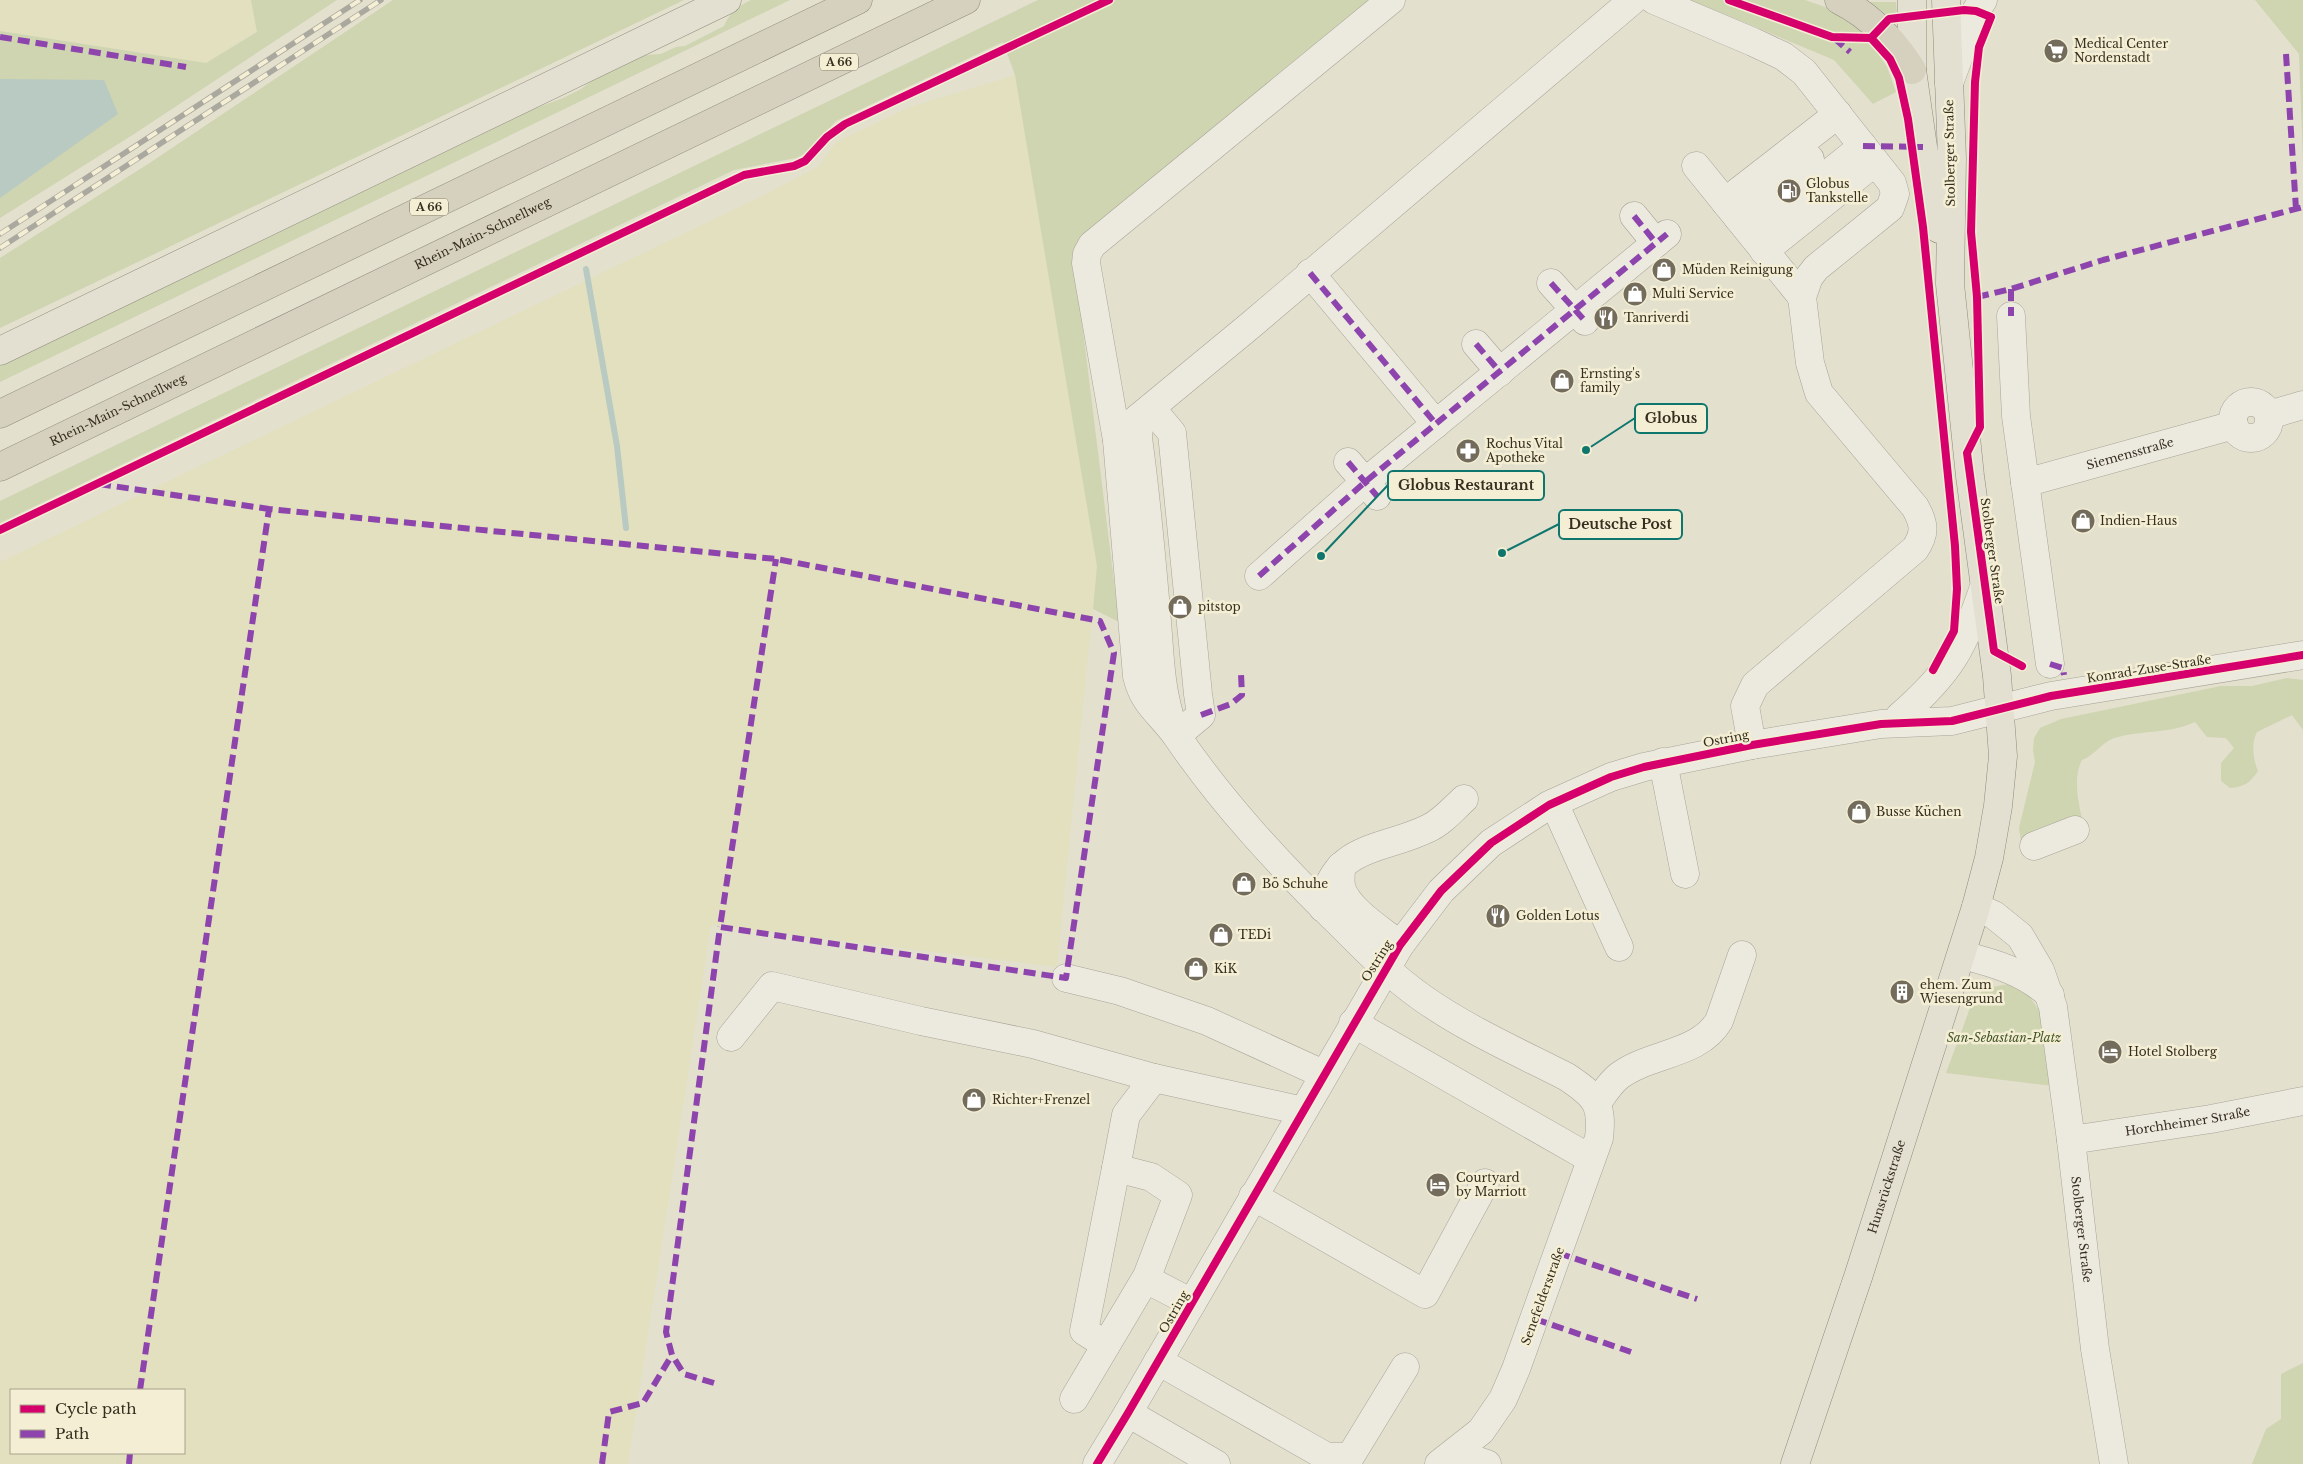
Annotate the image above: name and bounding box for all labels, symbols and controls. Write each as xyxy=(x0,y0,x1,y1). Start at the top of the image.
place label: Medical Center Nordenstadt xyxy=(2074,36,2168,65)
supermarket icon: Medical Center Nordenstadt xyxy=(2043,38,2069,64)
road number: A 66 xyxy=(820,54,858,70)
street label: Stolberger Straße xyxy=(1941,99,1958,207)
place label: Globus Tankstelle xyxy=(1806,176,1868,205)
fuel station icon: Globus Tankstelle xyxy=(1776,178,1802,204)
street label: Rhein-Main-Schnellweg xyxy=(412,194,554,273)
road number: A 66 xyxy=(410,198,448,216)
shop icon: Müden Reinigung xyxy=(1651,257,1677,283)
place label: Müden Reinigung xyxy=(1682,262,1794,277)
shop icon: Multi Service xyxy=(1622,281,1648,307)
place label: Multi Service xyxy=(1652,286,1734,301)
restaurant icon: Tanriverdi xyxy=(1593,305,1619,331)
place label: Tanriverdi xyxy=(1624,310,1689,325)
place label: Ernsting's family xyxy=(1580,366,1640,395)
shop icon: Ernsting's family xyxy=(1549,368,1575,394)
street label: Rhein-Main-Schnellweg xyxy=(47,370,189,449)
callout: Globus xyxy=(1635,404,1707,433)
text: Globus xyxy=(1645,409,1698,427)
street label: Siemensstraße xyxy=(2085,434,2175,473)
place label: Rochus Vital Apotheke xyxy=(1485,436,1563,465)
pharmacy icon: Rochus Vital Apotheke xyxy=(1455,438,1481,464)
callout: Globus Restaurant xyxy=(1388,471,1544,500)
text: Globus Restaurant xyxy=(1398,476,1535,494)
street label: Stolberger Straße xyxy=(1978,497,2007,605)
shop icon: Indien-Haus xyxy=(2070,508,2096,534)
callout: Deutsche Post xyxy=(1559,510,1682,539)
place label: Indien-Haus xyxy=(2100,513,2177,528)
text: Deutsche Post xyxy=(1568,515,1672,533)
shop icon: pitstop xyxy=(1167,594,1193,620)
place label: pitstop xyxy=(1198,599,1241,614)
street label: Konrad-Zuse-Straße xyxy=(2086,651,2212,686)
street label: Ostring xyxy=(1702,727,1751,750)
shop icon: Busse Küchen xyxy=(1846,799,1872,825)
place label: Busse Küchen xyxy=(1876,804,1962,819)
shop icon: Bö Schuhe xyxy=(1231,871,1257,897)
place label: Bö Schuhe xyxy=(1262,876,1328,891)
restaurant icon: Golden Lotus xyxy=(1485,903,1511,929)
place label: Golden Lotus xyxy=(1516,908,1599,923)
shop icon: TEDi xyxy=(1208,922,1234,948)
place label: TEDi xyxy=(1238,927,1271,942)
street label: Ostring xyxy=(1358,936,1396,984)
shop icon: KiK xyxy=(1183,956,1209,982)
place label: KiK xyxy=(1214,961,1237,976)
place label: ehem. Zum Wiesengrund xyxy=(1919,977,2003,1006)
building icon: ehem. Zum Wiesengrund xyxy=(1889,979,1915,1005)
park label: San-Sebastian-Platz xyxy=(1947,1030,2061,1045)
hotel icon: Hotel Stolberg xyxy=(2097,1039,2123,1065)
place label: Hotel Stolberg xyxy=(2128,1044,2218,1059)
shop icon: Richter+Frenzel xyxy=(961,1087,987,1113)
place label: Richter+Frenzel xyxy=(992,1092,1090,1107)
street label: Horchheimer Straße xyxy=(2124,1104,2251,1139)
street label: Hunsrückstraße xyxy=(1864,1138,1908,1236)
place label: Courtyard by Marriott xyxy=(1455,1170,1527,1199)
hotel icon: Courtyard by Marriott xyxy=(1425,1172,1451,1198)
street label: Stolberger Straße xyxy=(2068,1175,2095,1284)
street label: Senefelderstraße xyxy=(1518,1245,1567,1347)
street label: Ostring xyxy=(1155,1287,1192,1336)
legend xyxy=(10,1389,185,1454)
text: Cycle path xyxy=(55,1399,137,1418)
text: Path xyxy=(55,1424,89,1443)

